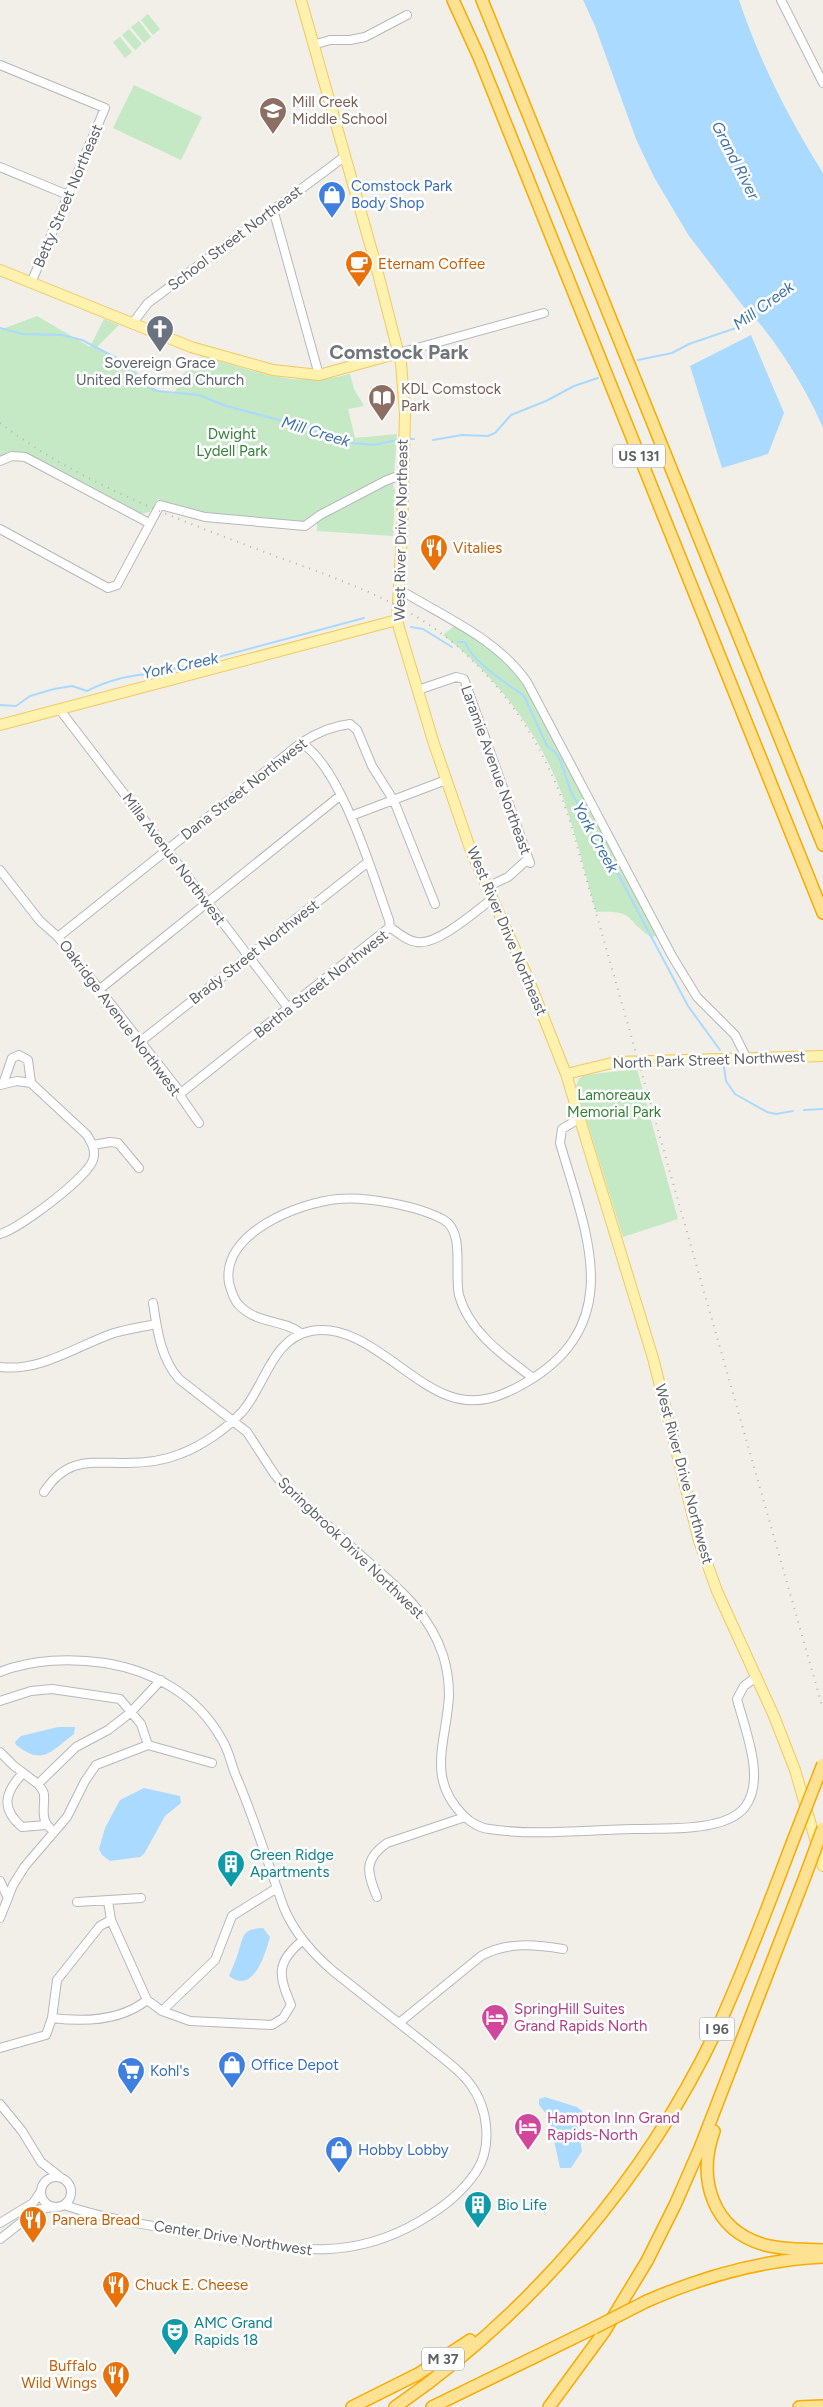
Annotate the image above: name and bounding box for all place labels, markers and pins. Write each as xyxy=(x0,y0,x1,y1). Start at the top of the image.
place label: Mill Creek Middle School xyxy=(292,93,387,128)
school or university icon: Mill Creek Middle School xyxy=(258,96,288,135)
place label: Comstock Park Body Shop xyxy=(351,177,453,212)
shop icon: Comstock Park Body Shop xyxy=(317,180,347,219)
cafe icon: Eternam Coffee xyxy=(344,249,374,288)
place label: Eternam Coffee xyxy=(378,255,485,273)
church icon: Sovereign Grace United Reformed Church xyxy=(145,314,175,353)
place label: Sovereign Grace United Reformed Church xyxy=(76,354,244,389)
place label: KDL Comstock Park xyxy=(401,380,502,415)
library icon: KDL Comstock Park xyxy=(367,383,397,422)
restaurant icon: Vitalies xyxy=(419,533,449,572)
place label: Vitalies xyxy=(453,539,502,557)
place label: Green Ridge Apartments xyxy=(250,1846,334,1881)
building icon: Green Ridge Apartments xyxy=(216,1849,246,1888)
place label: SpringHill Suites Grand Rapids North xyxy=(514,2000,647,2035)
hotel icon: SpringHill Suites Grand Rapids North xyxy=(480,2003,510,2042)
shop icon: Office Depot xyxy=(217,2050,247,2089)
supermarket icon: Kohl's xyxy=(116,2056,146,2095)
place label: Office Depot xyxy=(251,2056,339,2074)
place label: Kohl's xyxy=(150,2062,189,2080)
place label: Hampton Inn Grand Rapids-North xyxy=(547,2109,680,2144)
hotel icon: Hampton Inn Grand Rapids-North xyxy=(513,2112,543,2151)
shop icon: Hobby Lobby xyxy=(324,2135,354,2174)
place label: Hobby Lobby xyxy=(358,2141,449,2159)
building icon: Bio Life xyxy=(463,2190,493,2229)
place label: Bio Life xyxy=(497,2196,547,2214)
restaurant icon: Panera Bread xyxy=(18,2205,48,2244)
place label: Panera Bread xyxy=(52,2211,140,2229)
restaurant icon: Chuck E. Cheese xyxy=(101,2270,131,2309)
place label: Chuck E. Cheese xyxy=(135,2276,248,2294)
place label: AMC Grand Rapids 18 xyxy=(194,2314,273,2349)
theatre icon: AMC Grand Rapids 18 xyxy=(160,2317,190,2356)
place label: Buffalo Wild Wings xyxy=(21,2357,97,2392)
restaurant icon: Buffalo Wild Wings xyxy=(101,2360,131,2399)

